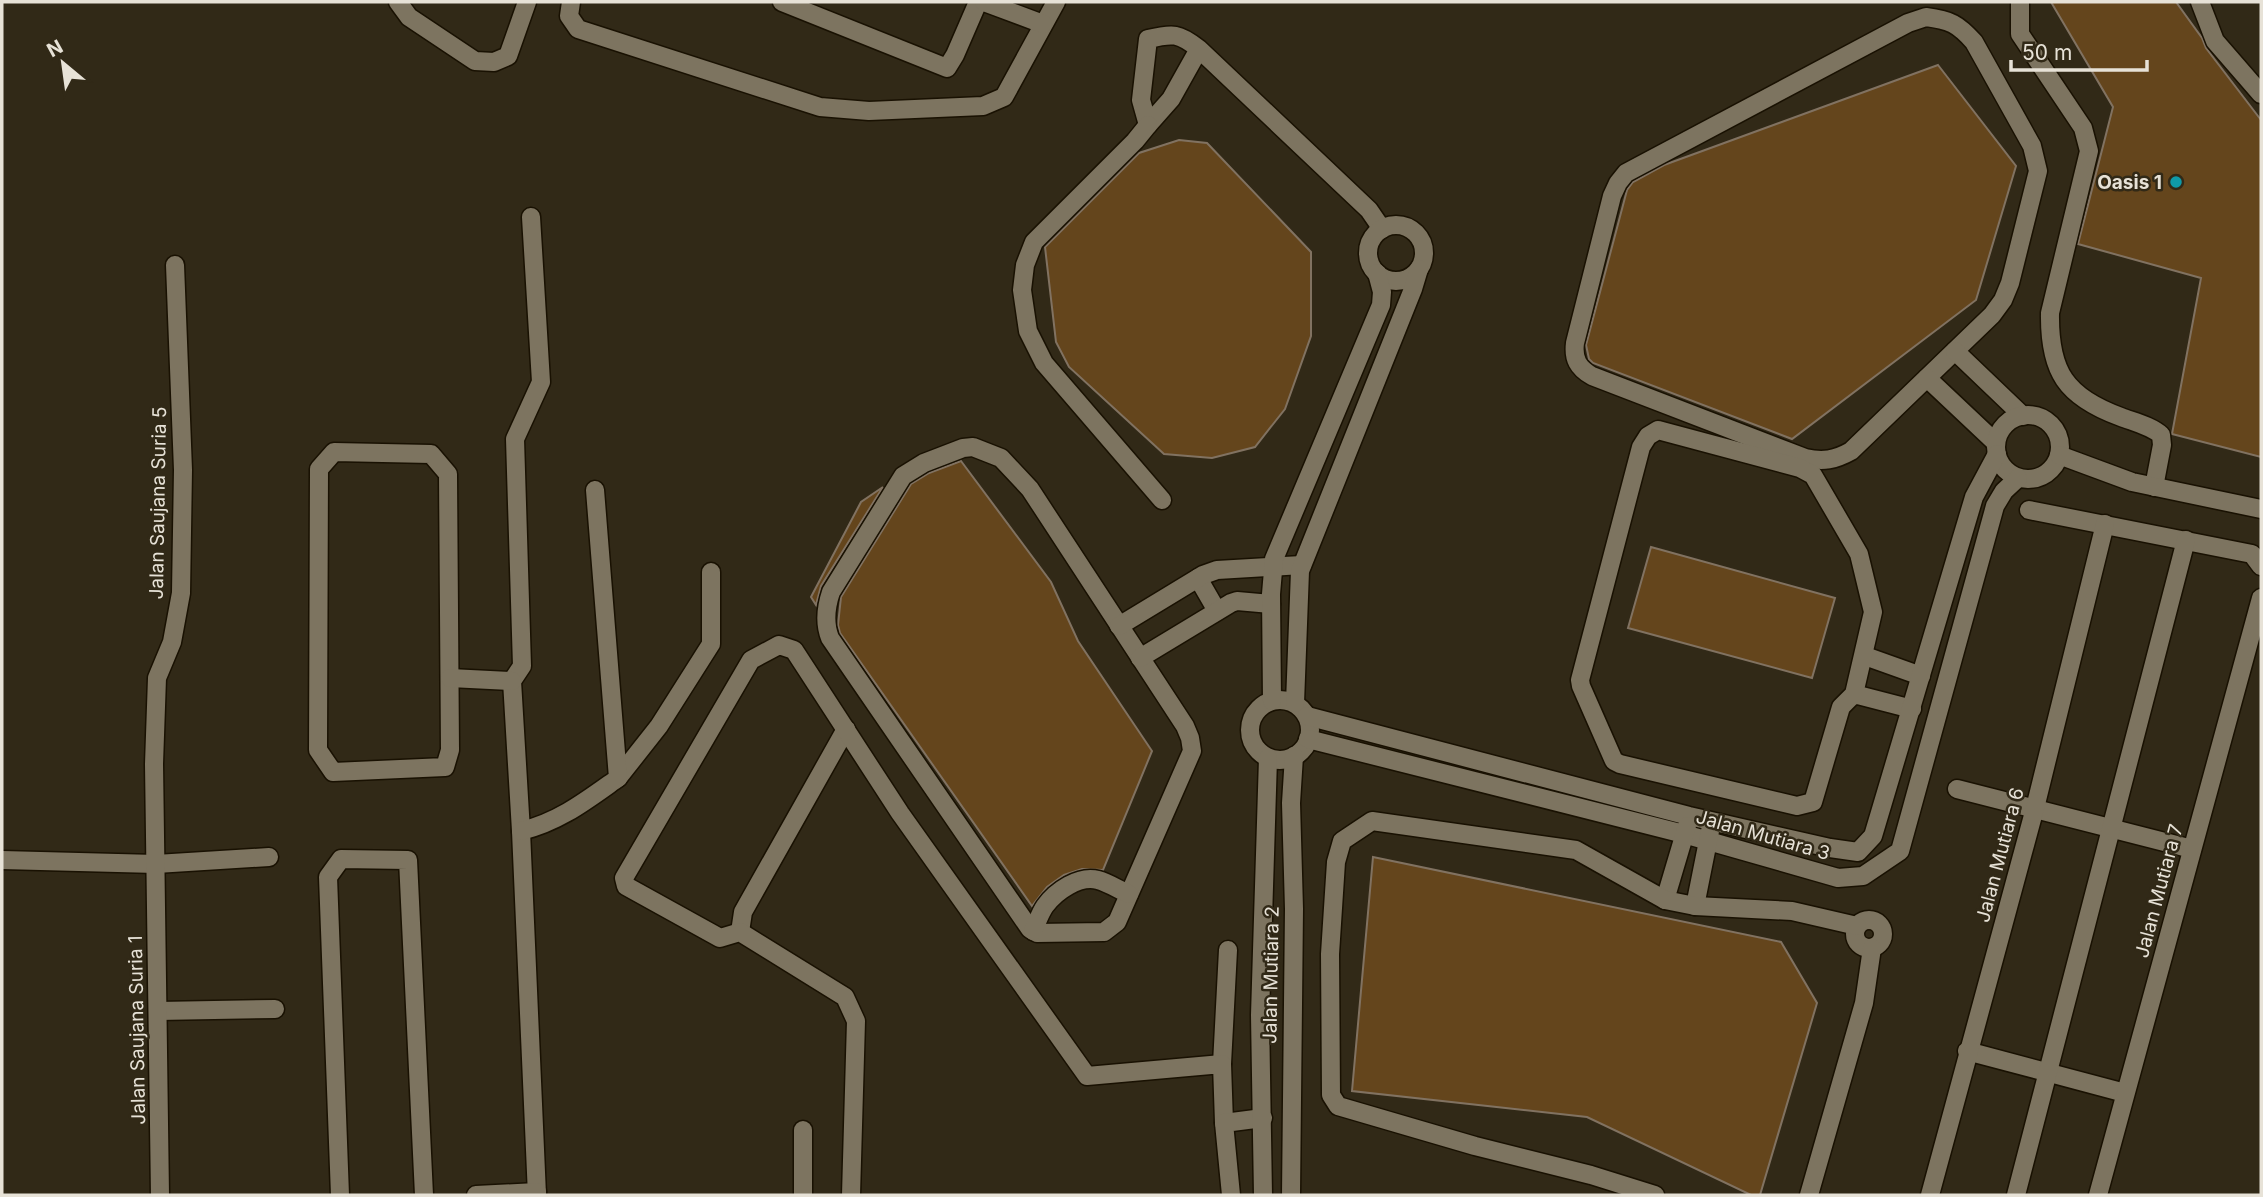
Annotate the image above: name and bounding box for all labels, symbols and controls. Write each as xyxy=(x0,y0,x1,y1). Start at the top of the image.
north arrow xyxy=(28,28,98,98)
scale bar xyxy=(2011,28,2148,72)
text: N xyxy=(43,35,67,62)
text: 50 m xyxy=(2022,40,2072,65)
place label: Oasis 1 xyxy=(2097,171,2162,194)
marker: Oasis 1 xyxy=(2168,174,2184,190)
street label: Jalan Saujana Suria 5 xyxy=(145,406,171,600)
street label: Jalan Mutiara 6 xyxy=(1971,785,2029,925)
street label: Jalan Mutiara 3 xyxy=(1693,805,1833,865)
street label: Jalan Mutiara 7 xyxy=(2130,822,2188,960)
street label: Jalan Mutiara 2 xyxy=(1258,906,1284,1044)
street label: Jalan Saujana Suria 1 xyxy=(124,935,150,1125)

